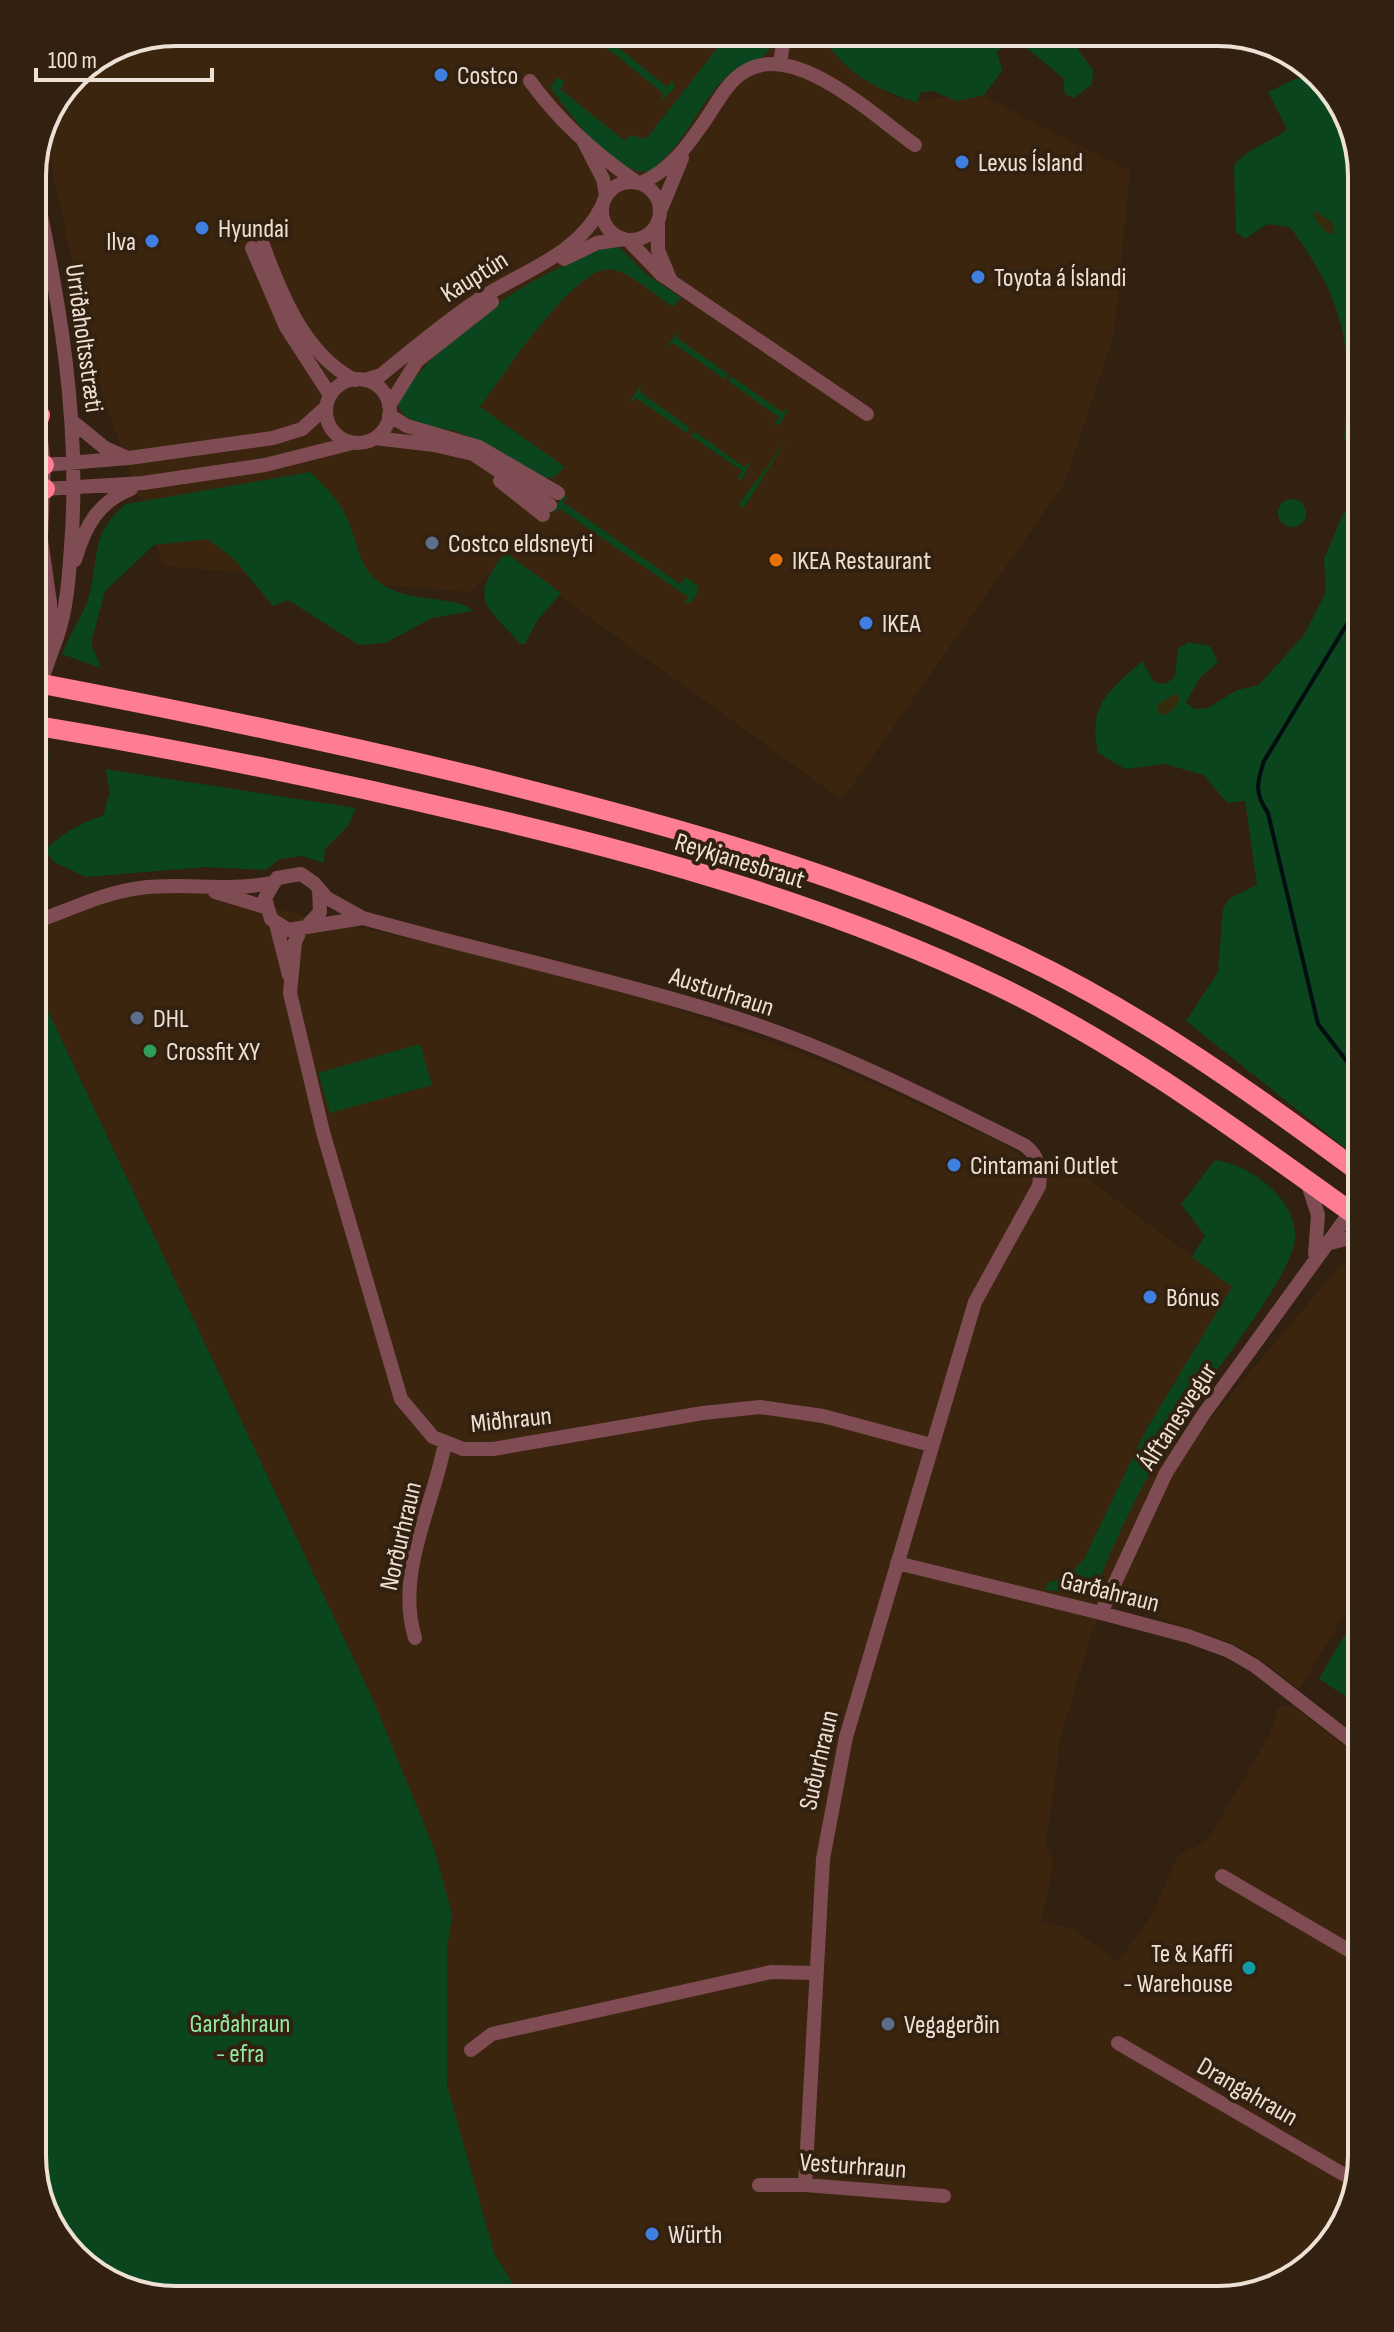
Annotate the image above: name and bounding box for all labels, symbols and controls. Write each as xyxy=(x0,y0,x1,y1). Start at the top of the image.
scale bar xyxy=(36,32,212,82)
text: 100 m xyxy=(48,46,97,75)
place label: Costco xyxy=(457,61,518,92)
marker: Costco xyxy=(432,66,450,84)
place label: Lexus Ísland xyxy=(978,148,1083,179)
marker: Lexus Ísland xyxy=(953,153,971,171)
place label: Hyundai xyxy=(218,214,289,245)
marker: Hyundai xyxy=(193,219,211,237)
place label: Ilva xyxy=(106,227,136,258)
marker: Ilva xyxy=(143,232,161,250)
street label: Kauptún xyxy=(436,245,514,310)
street label: Urriðaholtsstræti xyxy=(58,262,109,414)
place label: Toyota á Íslandi xyxy=(994,263,1126,294)
marker: Toyota á Íslandi xyxy=(969,268,987,286)
place label: Costco eldsneyti xyxy=(448,529,593,560)
marker: Costco eldsneyti xyxy=(423,534,441,552)
place label: IKEA Restaurant xyxy=(792,546,931,577)
marker: IKEA Restaurant xyxy=(767,551,785,569)
place label: IKEA xyxy=(882,609,921,640)
marker: IKEA xyxy=(857,614,875,632)
street label: Reykjanesbraut xyxy=(671,827,808,896)
street label: Austurhraun xyxy=(665,961,778,1024)
place label: DHL xyxy=(153,1004,189,1035)
marker: DHL xyxy=(128,1009,146,1027)
place label: Crossfit XY xyxy=(166,1037,260,1068)
marker: Crossfit XY xyxy=(141,1042,159,1060)
place label: Cintamani Outlet xyxy=(970,1151,1118,1182)
marker: Cintamani Outlet xyxy=(945,1156,963,1174)
place label: Bónus xyxy=(1166,1283,1220,1314)
marker: Bónus xyxy=(1141,1288,1159,1306)
street label: Álftanesvegur xyxy=(1132,1357,1225,1477)
street label: Miðhraun xyxy=(469,1401,553,1440)
street label: Norðurhraun xyxy=(374,1479,429,1594)
street label: Garðahraun xyxy=(1057,1565,1162,1620)
street label: Suðurhraun xyxy=(793,1708,846,1813)
place label: Te & Kaffi - Warehouse xyxy=(1123,1939,1233,2000)
marker: Te & Kaffi - Warehouse xyxy=(1240,1959,1258,1977)
park label: Garðahraun - efra xyxy=(190,2009,290,2070)
place label: Vegagerðin xyxy=(904,2010,1000,2041)
marker: Vegagerðin xyxy=(879,2015,897,2033)
street label: Drangahraun xyxy=(1191,2051,1303,2134)
street label: Vesturhraun xyxy=(798,2147,907,2186)
place label: Würth xyxy=(668,2220,722,2251)
marker: Würth xyxy=(643,2225,661,2243)

